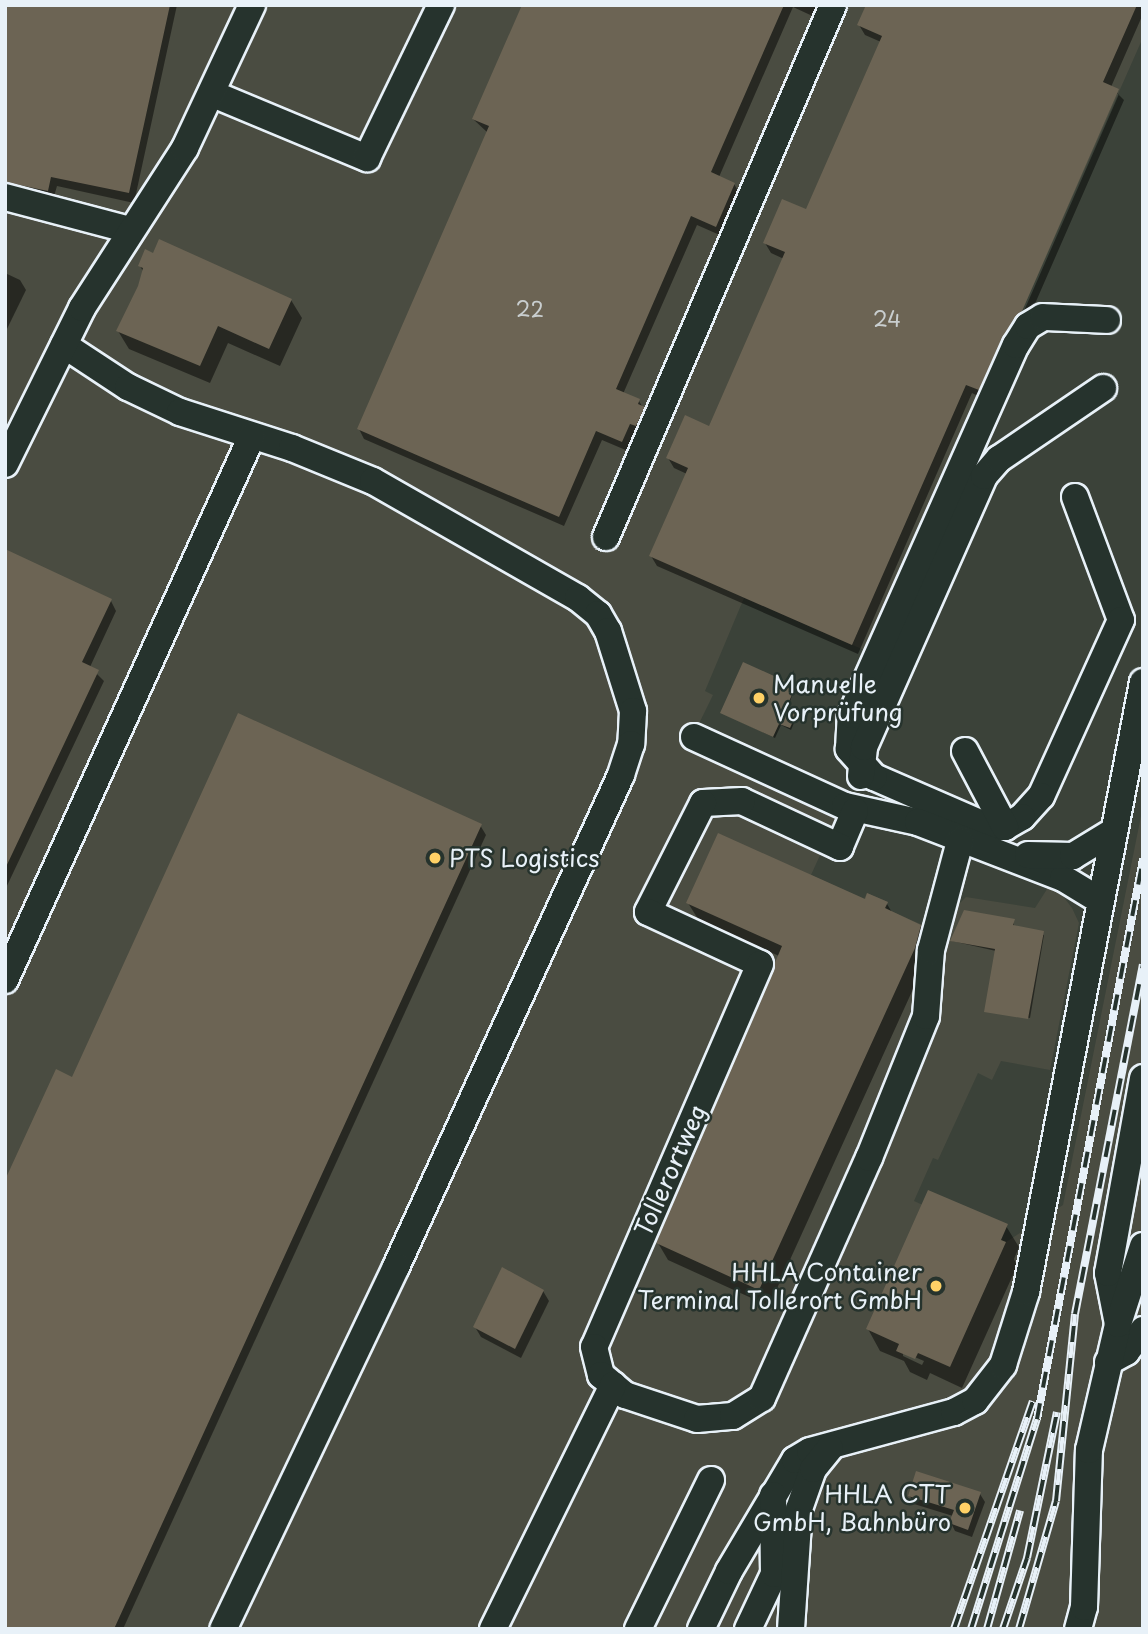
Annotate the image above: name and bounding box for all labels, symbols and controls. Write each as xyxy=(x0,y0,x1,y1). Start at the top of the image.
house number: 22 xyxy=(516,295,544,321)
house number: 24 xyxy=(873,305,901,331)
place label: Manuelle Vorprüfung xyxy=(773,670,903,726)
marker: Manuelle Vorprüfung xyxy=(751,690,767,706)
place label: PTS Logistics xyxy=(449,844,601,872)
marker: PTS Logistics xyxy=(427,850,443,866)
street label: Tollerortweg xyxy=(628,1100,712,1240)
place label: HHLA Container Terminal Tollerort GmbH xyxy=(635,1258,922,1314)
marker: HHLA Container Terminal Tollerort GmbH xyxy=(928,1278,944,1294)
place label: HHLA CTT GmbH, Bahnbüro xyxy=(751,1480,951,1536)
marker: HHLA CTT GmbH, Bahnbüro xyxy=(957,1500,973,1516)

